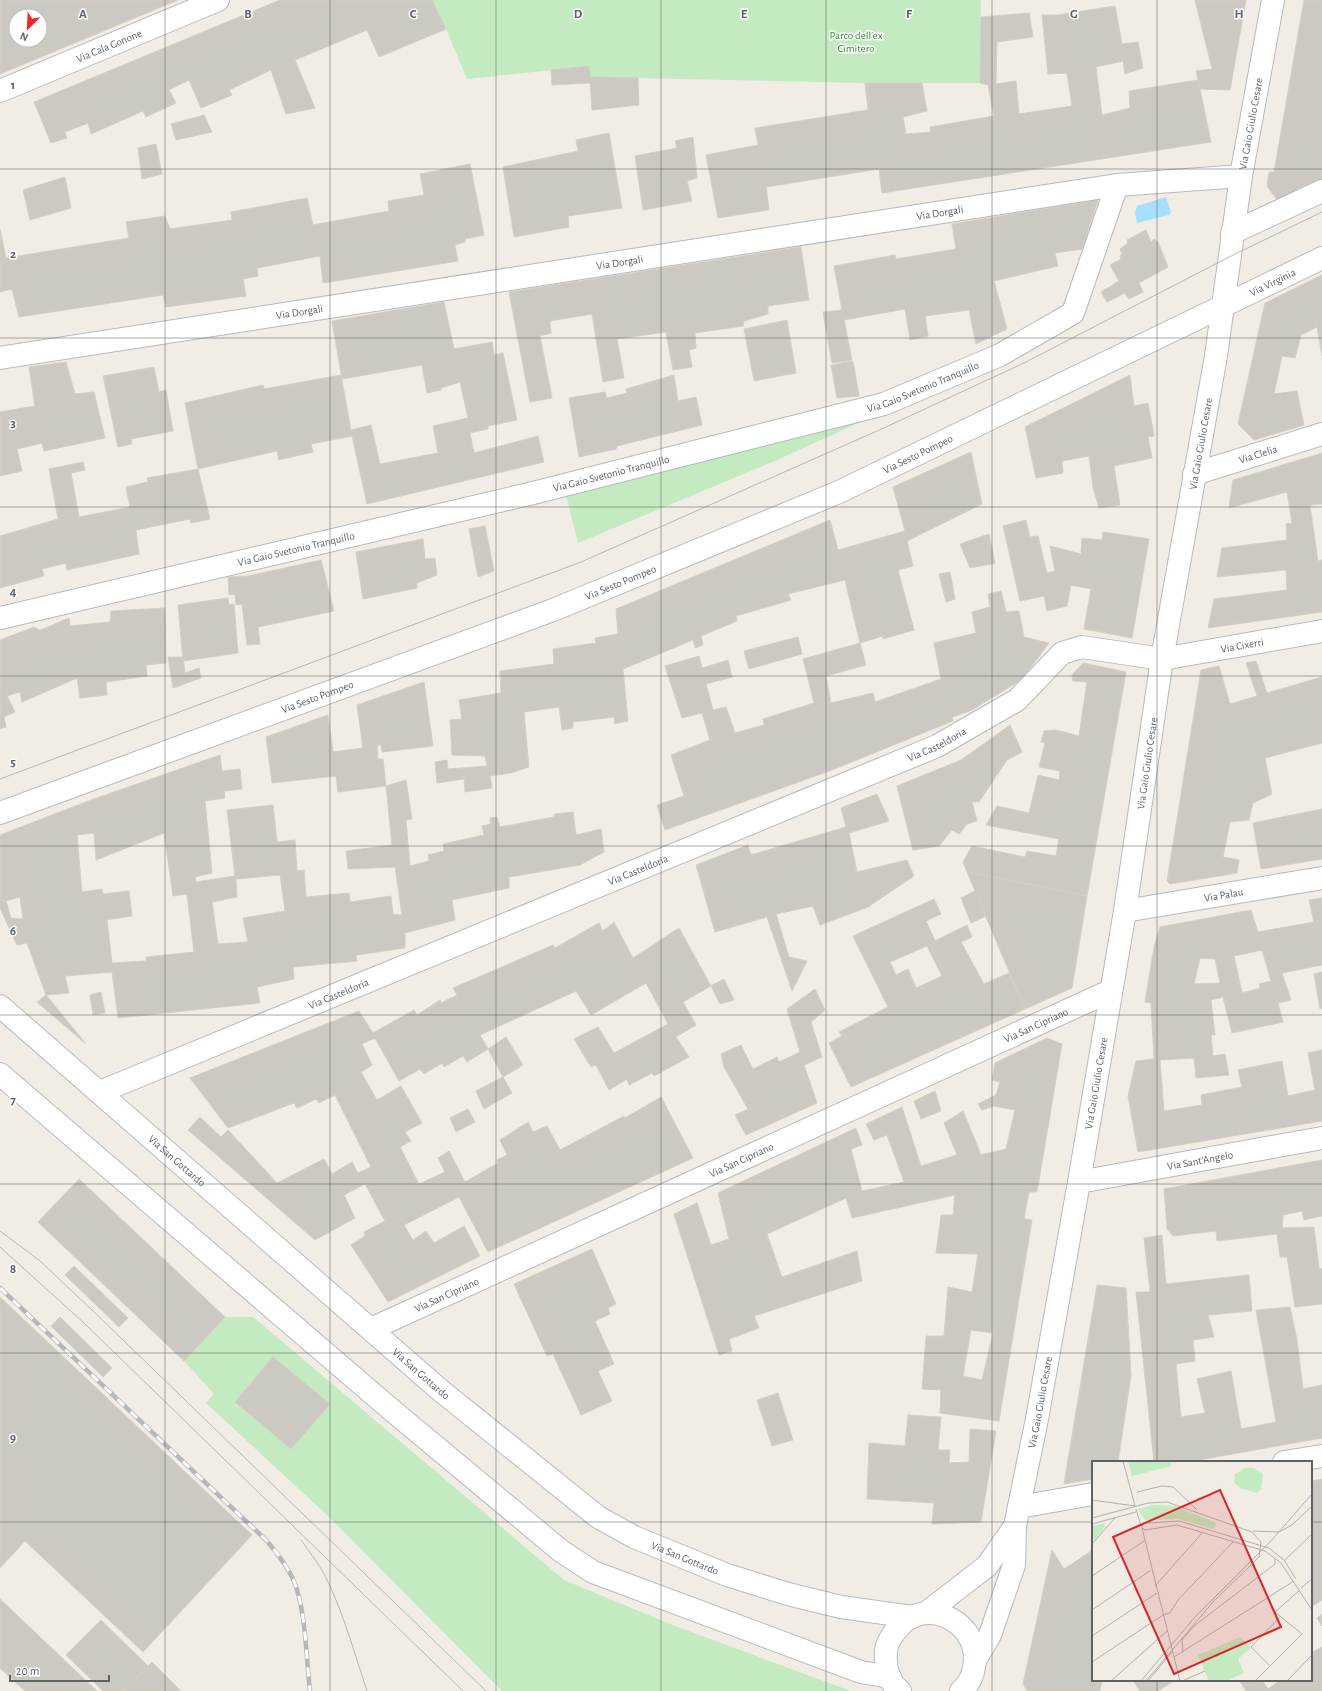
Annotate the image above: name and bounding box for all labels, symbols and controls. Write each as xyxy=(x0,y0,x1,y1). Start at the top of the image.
north arrow xyxy=(8,8,48,48)
text: A xyxy=(79,8,87,21)
text: B xyxy=(244,8,252,21)
text: C xyxy=(410,8,417,21)
text: D xyxy=(574,8,583,21)
text: E xyxy=(741,8,748,21)
text: F xyxy=(906,8,913,21)
text: G xyxy=(1070,8,1078,21)
text: H xyxy=(1234,8,1244,21)
street label: Via Cala Gonone xyxy=(75,28,143,65)
text: N xyxy=(18,30,30,43)
park label: Parco dell'ex Cimitero xyxy=(830,30,883,54)
street label: Via Gaio Giulio Cesare xyxy=(1237,77,1265,171)
text: 1 xyxy=(11,79,15,92)
street label: Via Dorgali xyxy=(916,204,964,222)
text: 2 xyxy=(10,248,16,261)
street label: Via Dorgali xyxy=(595,253,644,272)
street label: Via Virginia xyxy=(1248,267,1297,298)
street label: Via Dorgali xyxy=(275,303,324,321)
street label: Via Gaio Svetonio Tranquillo xyxy=(866,360,981,414)
street label: Via Gaio Giulio Cesare xyxy=(1187,397,1214,491)
text: 3 xyxy=(10,417,16,430)
street label: Via Sesto Pompeo xyxy=(881,433,955,476)
street label: Via Clelia xyxy=(1237,443,1279,466)
street label: Via Gaio Svetonio Tranquillo xyxy=(552,454,671,494)
street label: Via Gaio Svetonio Tranquillo xyxy=(237,530,356,568)
street label: Via Sesto Pompeo xyxy=(583,563,658,602)
text: 4 xyxy=(10,586,17,599)
street label: Via Cixerri xyxy=(1220,636,1265,655)
street label: Via Sesto Pompeo xyxy=(280,679,355,715)
street label: Via Gaio Giulio Cesare xyxy=(1135,716,1159,810)
street label: Via Casteldoria xyxy=(906,726,968,764)
text: 5 xyxy=(10,756,16,769)
street label: Via Casteldoria xyxy=(606,853,670,887)
street label: Via Palau xyxy=(1203,886,1245,904)
text: 6 xyxy=(10,925,16,938)
street label: Via Casteldoria xyxy=(307,977,370,1011)
street label: Via San Cipriano xyxy=(1002,1006,1070,1045)
street label: Via Gaio Giulio Cesare xyxy=(1083,1036,1109,1130)
text: 7 xyxy=(10,1094,16,1107)
street label: Via San Gottardo xyxy=(146,1133,207,1189)
street label: Via San Cipriano xyxy=(707,1141,775,1180)
street label: Via Sant'Angelo xyxy=(1166,1149,1234,1172)
text: 8 xyxy=(10,1263,16,1276)
street label: Via San Cipriano xyxy=(413,1275,481,1314)
street label: Via San Gottardo xyxy=(390,1346,452,1401)
street label: Via Gaio Giulio Cesare xyxy=(1026,1356,1054,1449)
text: 9 xyxy=(10,1432,16,1445)
inset map xyxy=(1092,1461,1312,1681)
street label: Via San Gottardo xyxy=(650,1540,720,1577)
scale bar xyxy=(10,1657,109,1683)
text: 20 m xyxy=(16,1665,39,1677)

